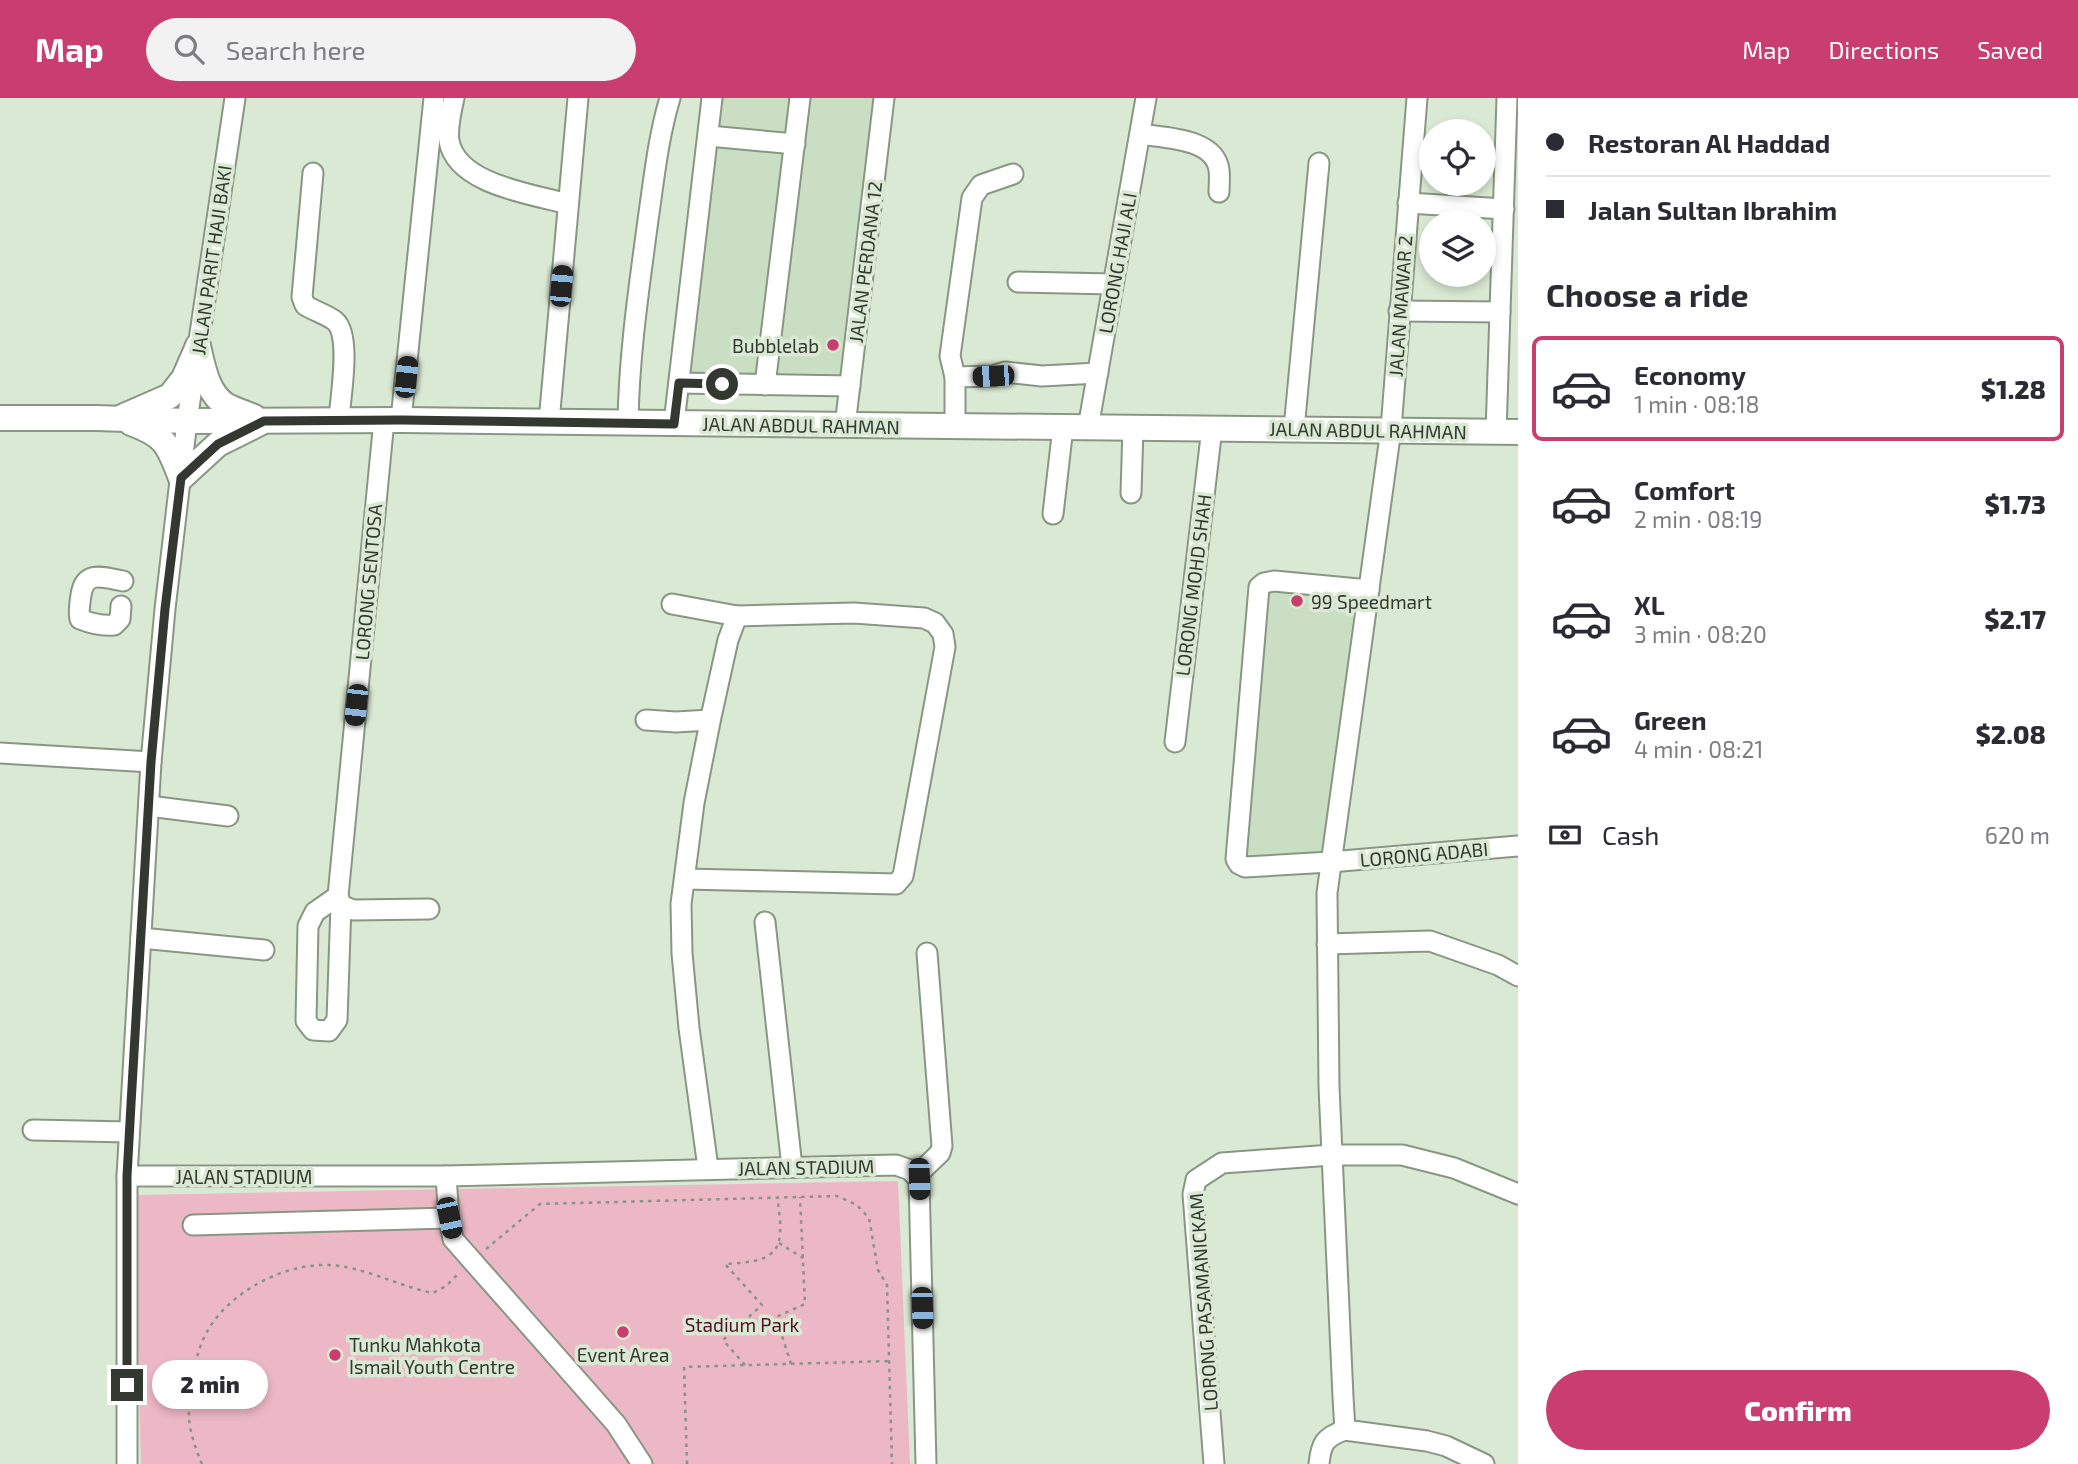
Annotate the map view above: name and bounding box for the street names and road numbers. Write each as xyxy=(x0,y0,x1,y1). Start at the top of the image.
street label: JALAN PARIT HAJI BAKI xyxy=(186,164,236,356)
street label: JALAN PERDANA 12 xyxy=(844,180,886,344)
street label: LORONG HAJI ALI xyxy=(1093,191,1141,335)
street label: JALAN MAWAR 2 xyxy=(1384,235,1416,377)
street label: JALAN ABDUL RAHMAN xyxy=(702,412,900,438)
street label: JALAN ABDUL RAHMAN xyxy=(1269,417,1467,443)
street label: LORONG MOHD SHAH xyxy=(1170,493,1216,677)
street label: LORONG SENTOSA xyxy=(350,503,386,661)
street label: LORONG ADABI xyxy=(1359,837,1489,871)
street label: JALAN STADIUM xyxy=(737,1154,875,1180)
street label: JALAN STADIUM xyxy=(176,1165,312,1188)
street label: LORONG PASAMANICKAM xyxy=(1184,1192,1222,1412)

